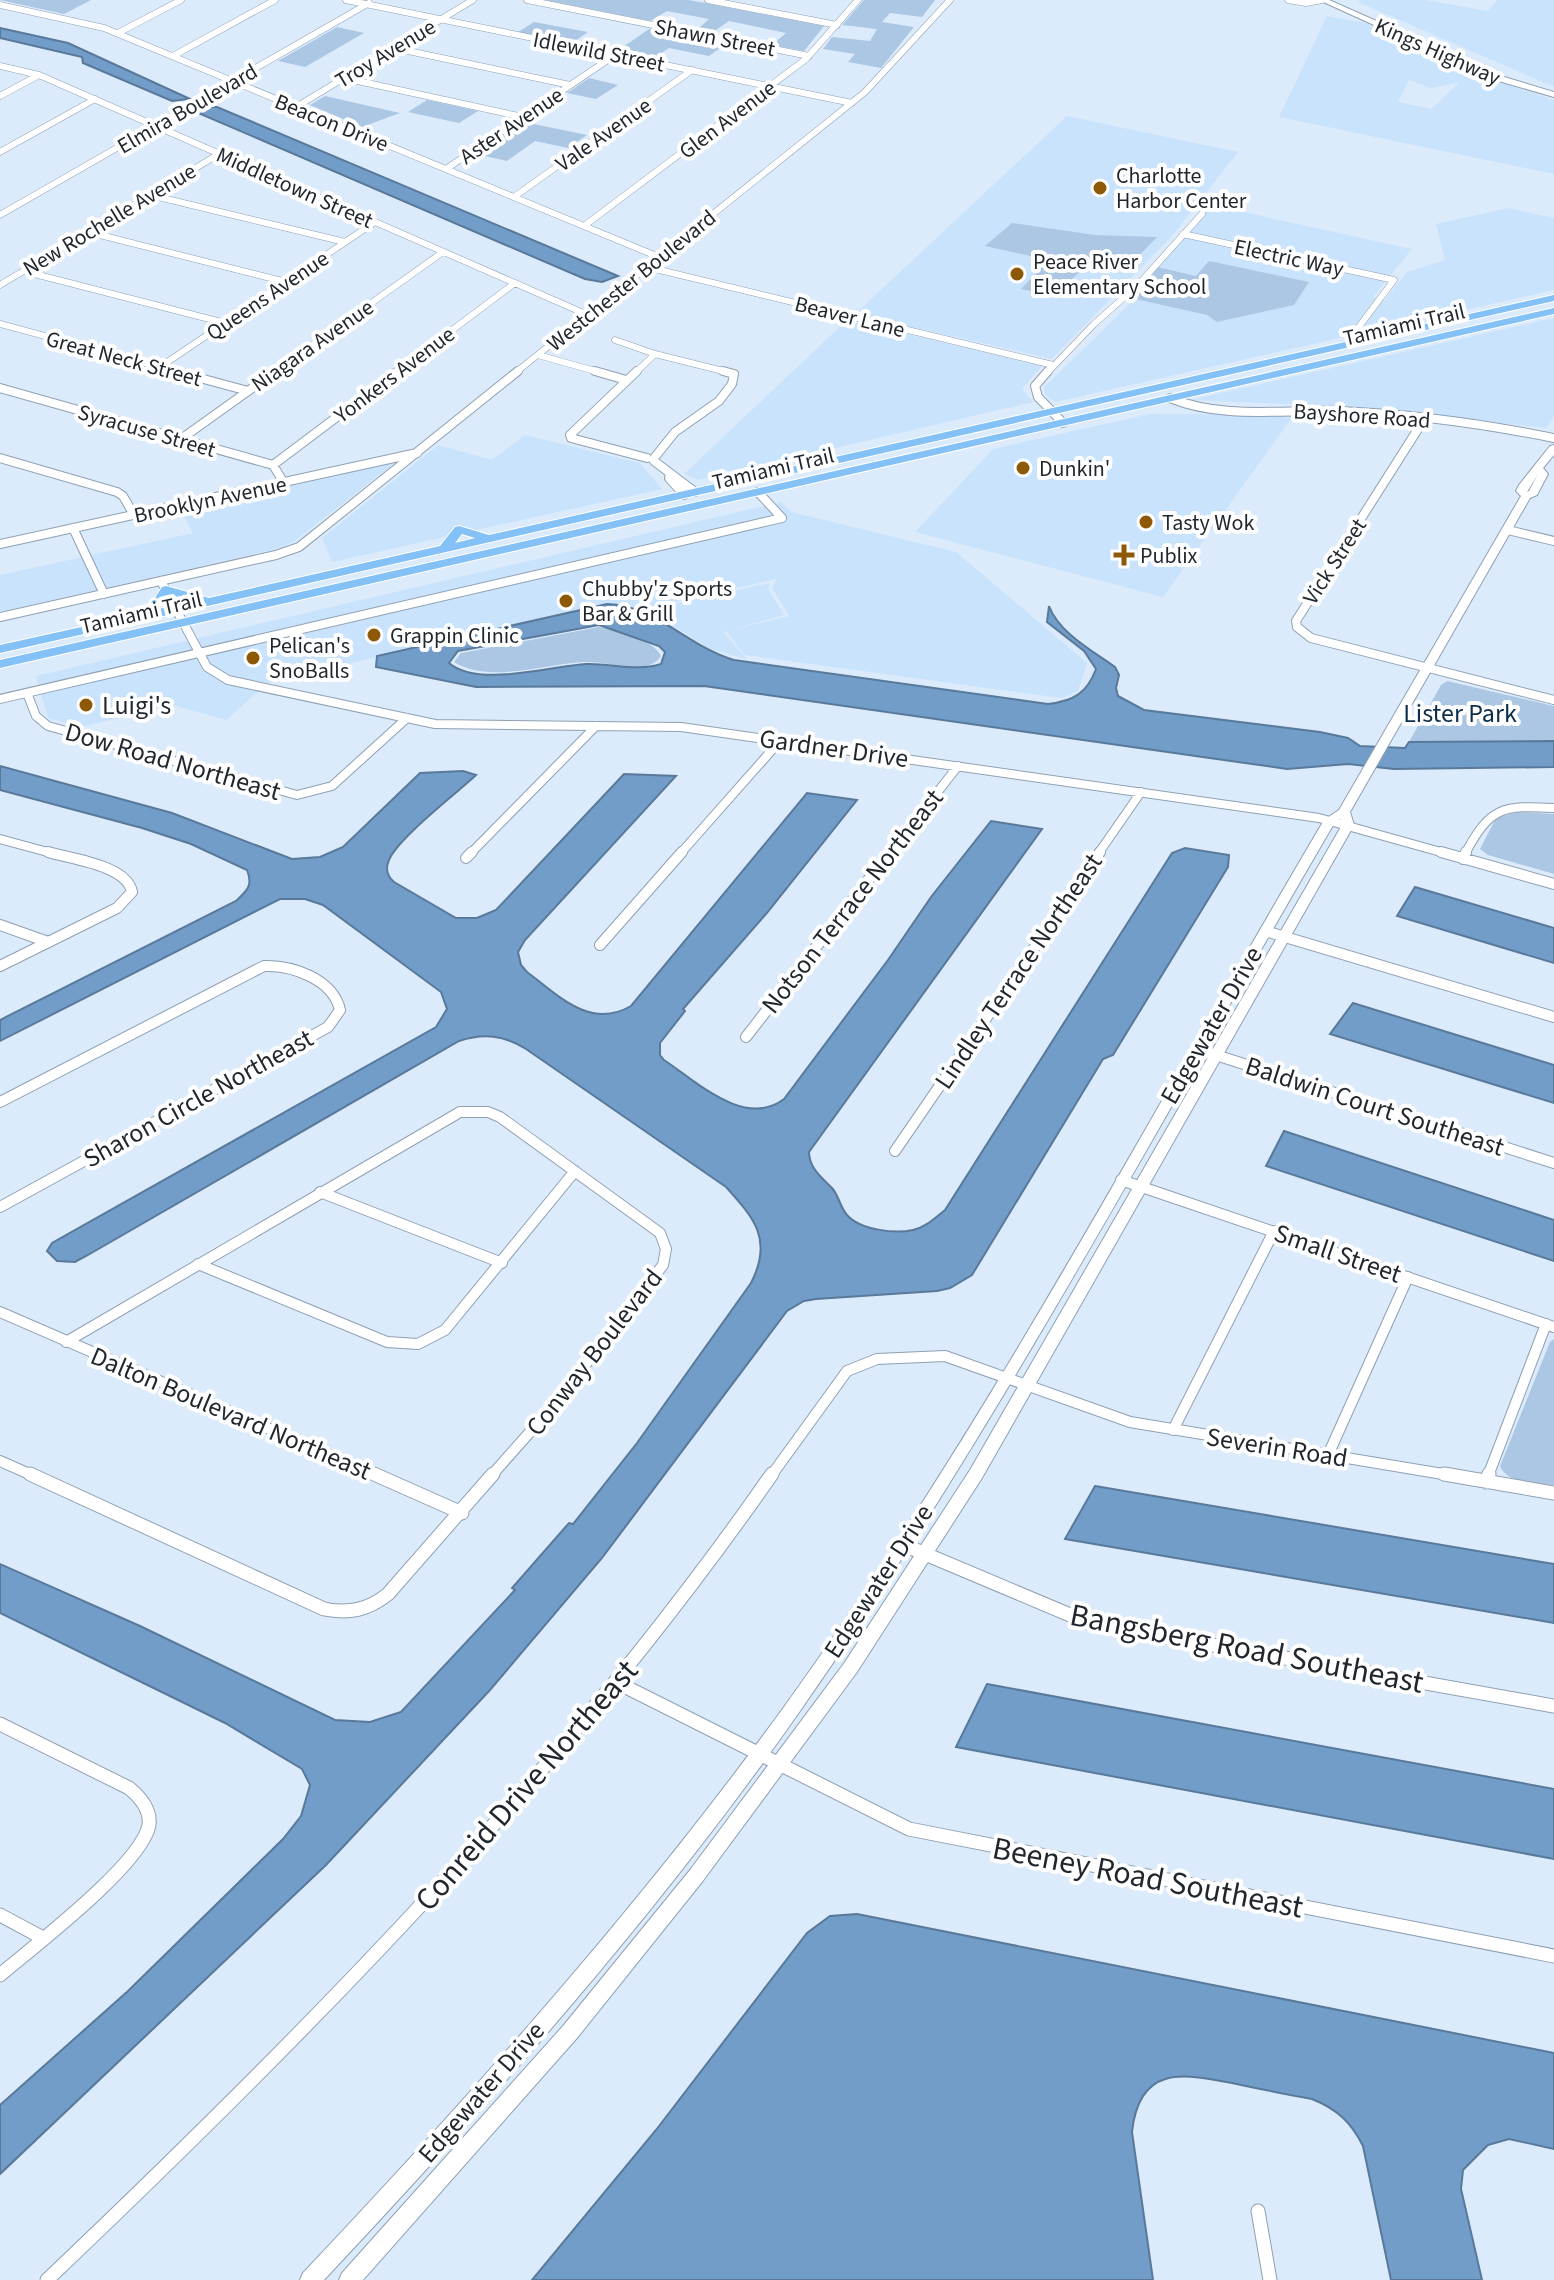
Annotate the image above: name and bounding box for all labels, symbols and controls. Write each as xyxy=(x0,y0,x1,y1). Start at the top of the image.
street label: Kings Highway xyxy=(1370,10,1506,94)
street label: Troy Avenue xyxy=(329,11,442,97)
street label: Shawn Street xyxy=(652,11,778,65)
street label: Idlewild Street xyxy=(530,24,668,81)
street label: Elmira Boulevard xyxy=(111,56,264,162)
street label: Glen Avenue xyxy=(672,73,783,167)
street label: Aster Avenue xyxy=(453,79,570,172)
street label: Beacon Drive xyxy=(270,86,393,160)
street label: Vale Avenue xyxy=(549,90,658,180)
street label: Middletown Street xyxy=(211,139,379,237)
street label: New Rochelle Avenue xyxy=(17,155,202,284)
place label: Charlotte Harbor Center xyxy=(1116,160,1247,217)
marker: Charlotte Harbor Center xyxy=(1091,179,1109,197)
street label: Westchester Boulevard xyxy=(540,202,723,359)
street label: Electric Way xyxy=(1231,231,1347,285)
street label: Queens Avenue xyxy=(200,243,335,349)
place label: Peace River Elementary School xyxy=(1033,246,1206,303)
marker: Peace River Elementary School xyxy=(1008,265,1026,283)
street label: Beaver Lane xyxy=(791,288,908,346)
street label: Niagara Avenue xyxy=(245,292,380,400)
street label: Tamiami Trail xyxy=(1340,295,1468,355)
street label: Yonkers Avenue xyxy=(327,319,462,431)
street label: Great Neck Street xyxy=(42,323,206,395)
street label: Bayshore Road xyxy=(1292,395,1432,437)
street label: Syracuse Street xyxy=(74,396,220,466)
street label: Tamiami Trail xyxy=(709,439,837,499)
place label: Dunkin' xyxy=(1039,453,1110,485)
marker: Dunkin' xyxy=(1014,459,1032,477)
street label: Brooklyn Avenue xyxy=(131,468,290,532)
place label: Tasty Wok xyxy=(1162,507,1254,539)
street label: Vick Street xyxy=(1295,512,1375,611)
marker: Tasty Wok xyxy=(1137,513,1155,531)
place label: Publix xyxy=(1140,540,1198,572)
marker: Publix xyxy=(1115,546,1133,564)
place label: Chubby'z Sports Bar & Grill xyxy=(582,573,732,630)
street label: Tamiami Trail xyxy=(77,583,205,643)
marker: Chubby'z Sports Bar & Grill xyxy=(557,592,575,610)
place label: Grappin Clinic xyxy=(390,620,519,652)
marker: Grappin Clinic xyxy=(365,626,383,644)
place label: Pelican's SnoBalls xyxy=(269,630,350,687)
marker: Pelican's SnoBalls xyxy=(244,649,262,667)
place label: Luigi's xyxy=(102,687,171,724)
park label: Lister Park xyxy=(1403,695,1517,732)
marker: Luigi's xyxy=(77,696,95,714)
street label: Dow Road Northeast xyxy=(61,713,285,810)
street label: Gardner Drive xyxy=(757,720,911,777)
street label: Notson Terrace Northeast xyxy=(753,781,952,1021)
street label: Lindley Terrace Northeast xyxy=(926,846,1111,1097)
street label: Edgewater Drive xyxy=(1151,939,1272,1111)
street label: Sharon Circle Northeast xyxy=(77,1020,320,1177)
street label: Baldwin Court Southeast xyxy=(1241,1047,1509,1166)
street label: Small Street xyxy=(1269,1214,1407,1293)
street label: Conway Boulevard xyxy=(517,1261,672,1444)
street label: Dalton Boulevard Northeast xyxy=(85,1337,377,1490)
street label: Severin Road xyxy=(1204,1418,1350,1477)
street label: Edgewater Drive xyxy=(815,1497,942,1665)
street label: Bangsberg Road Southeast xyxy=(1066,1592,1428,1706)
street label: Conreid Drive Northeast xyxy=(404,1650,649,1922)
street label: Beeney Road Southeast xyxy=(988,1825,1307,1931)
street label: Edgewater Drive xyxy=(409,2013,553,2171)

